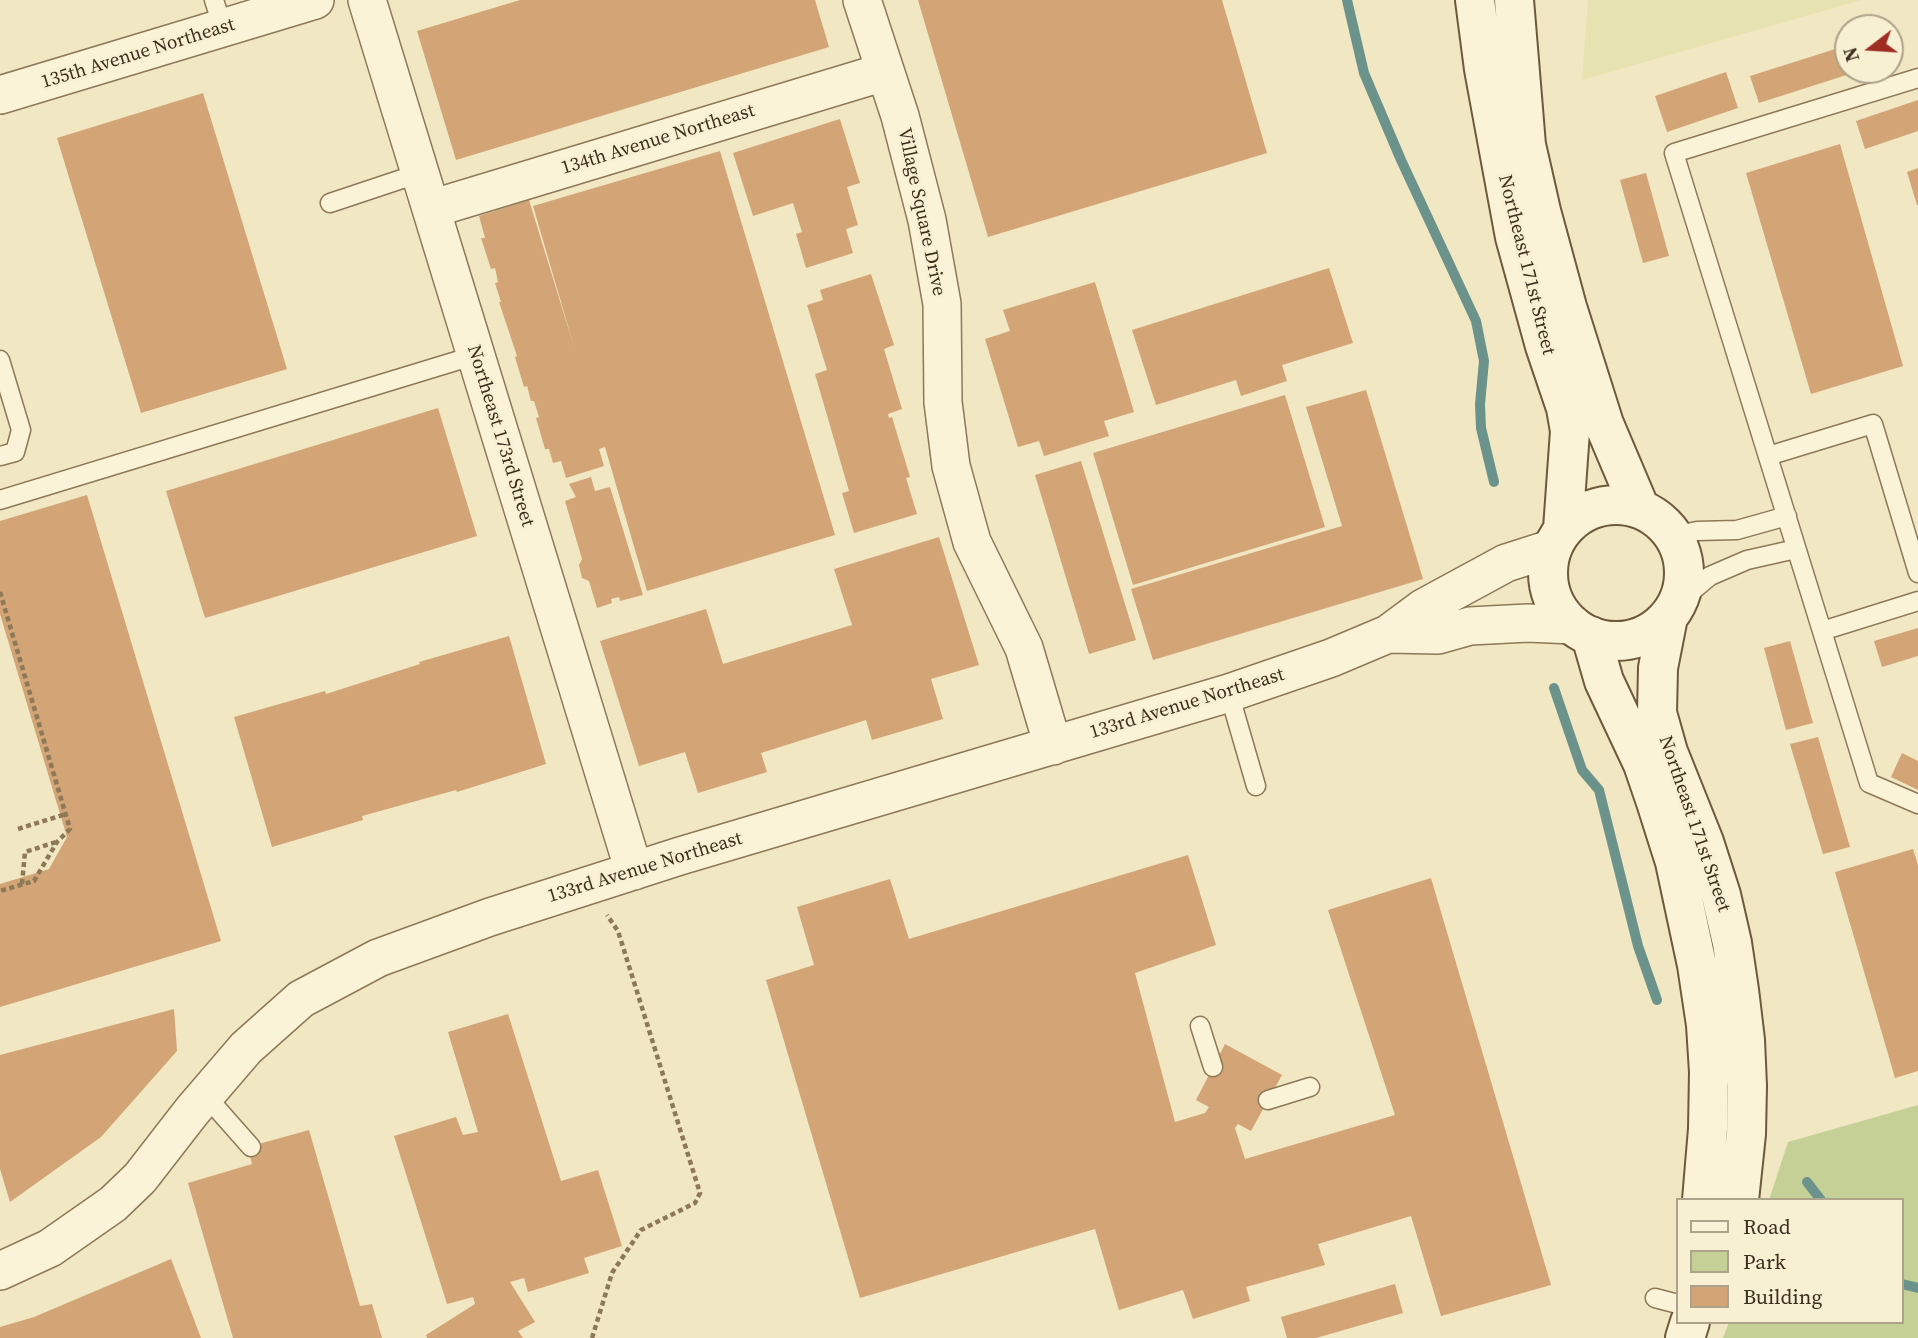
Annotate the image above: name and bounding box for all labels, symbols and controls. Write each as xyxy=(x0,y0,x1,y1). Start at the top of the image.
street label: 135th Avenue Northeast xyxy=(39,14,237,94)
north arrow xyxy=(1834,14,1904,84)
text: N xyxy=(1836,44,1865,65)
street label: 134th Avenue Northeast xyxy=(559,100,757,180)
street label: Village Square Drive xyxy=(892,126,950,298)
street label: Northeast 171st Street xyxy=(1493,173,1559,357)
street label: Northeast 173rd Street xyxy=(461,342,539,530)
street label: 133rd Avenue Northeast xyxy=(1087,664,1287,744)
street label: Northeast 171st Street xyxy=(1653,733,1735,915)
street label: 133rd Avenue Northeast xyxy=(545,828,745,908)
legend xyxy=(1676,1198,1904,1324)
text: Road xyxy=(1743,1212,1791,1241)
text: Park xyxy=(1743,1247,1786,1276)
text: Building xyxy=(1743,1282,1822,1311)

